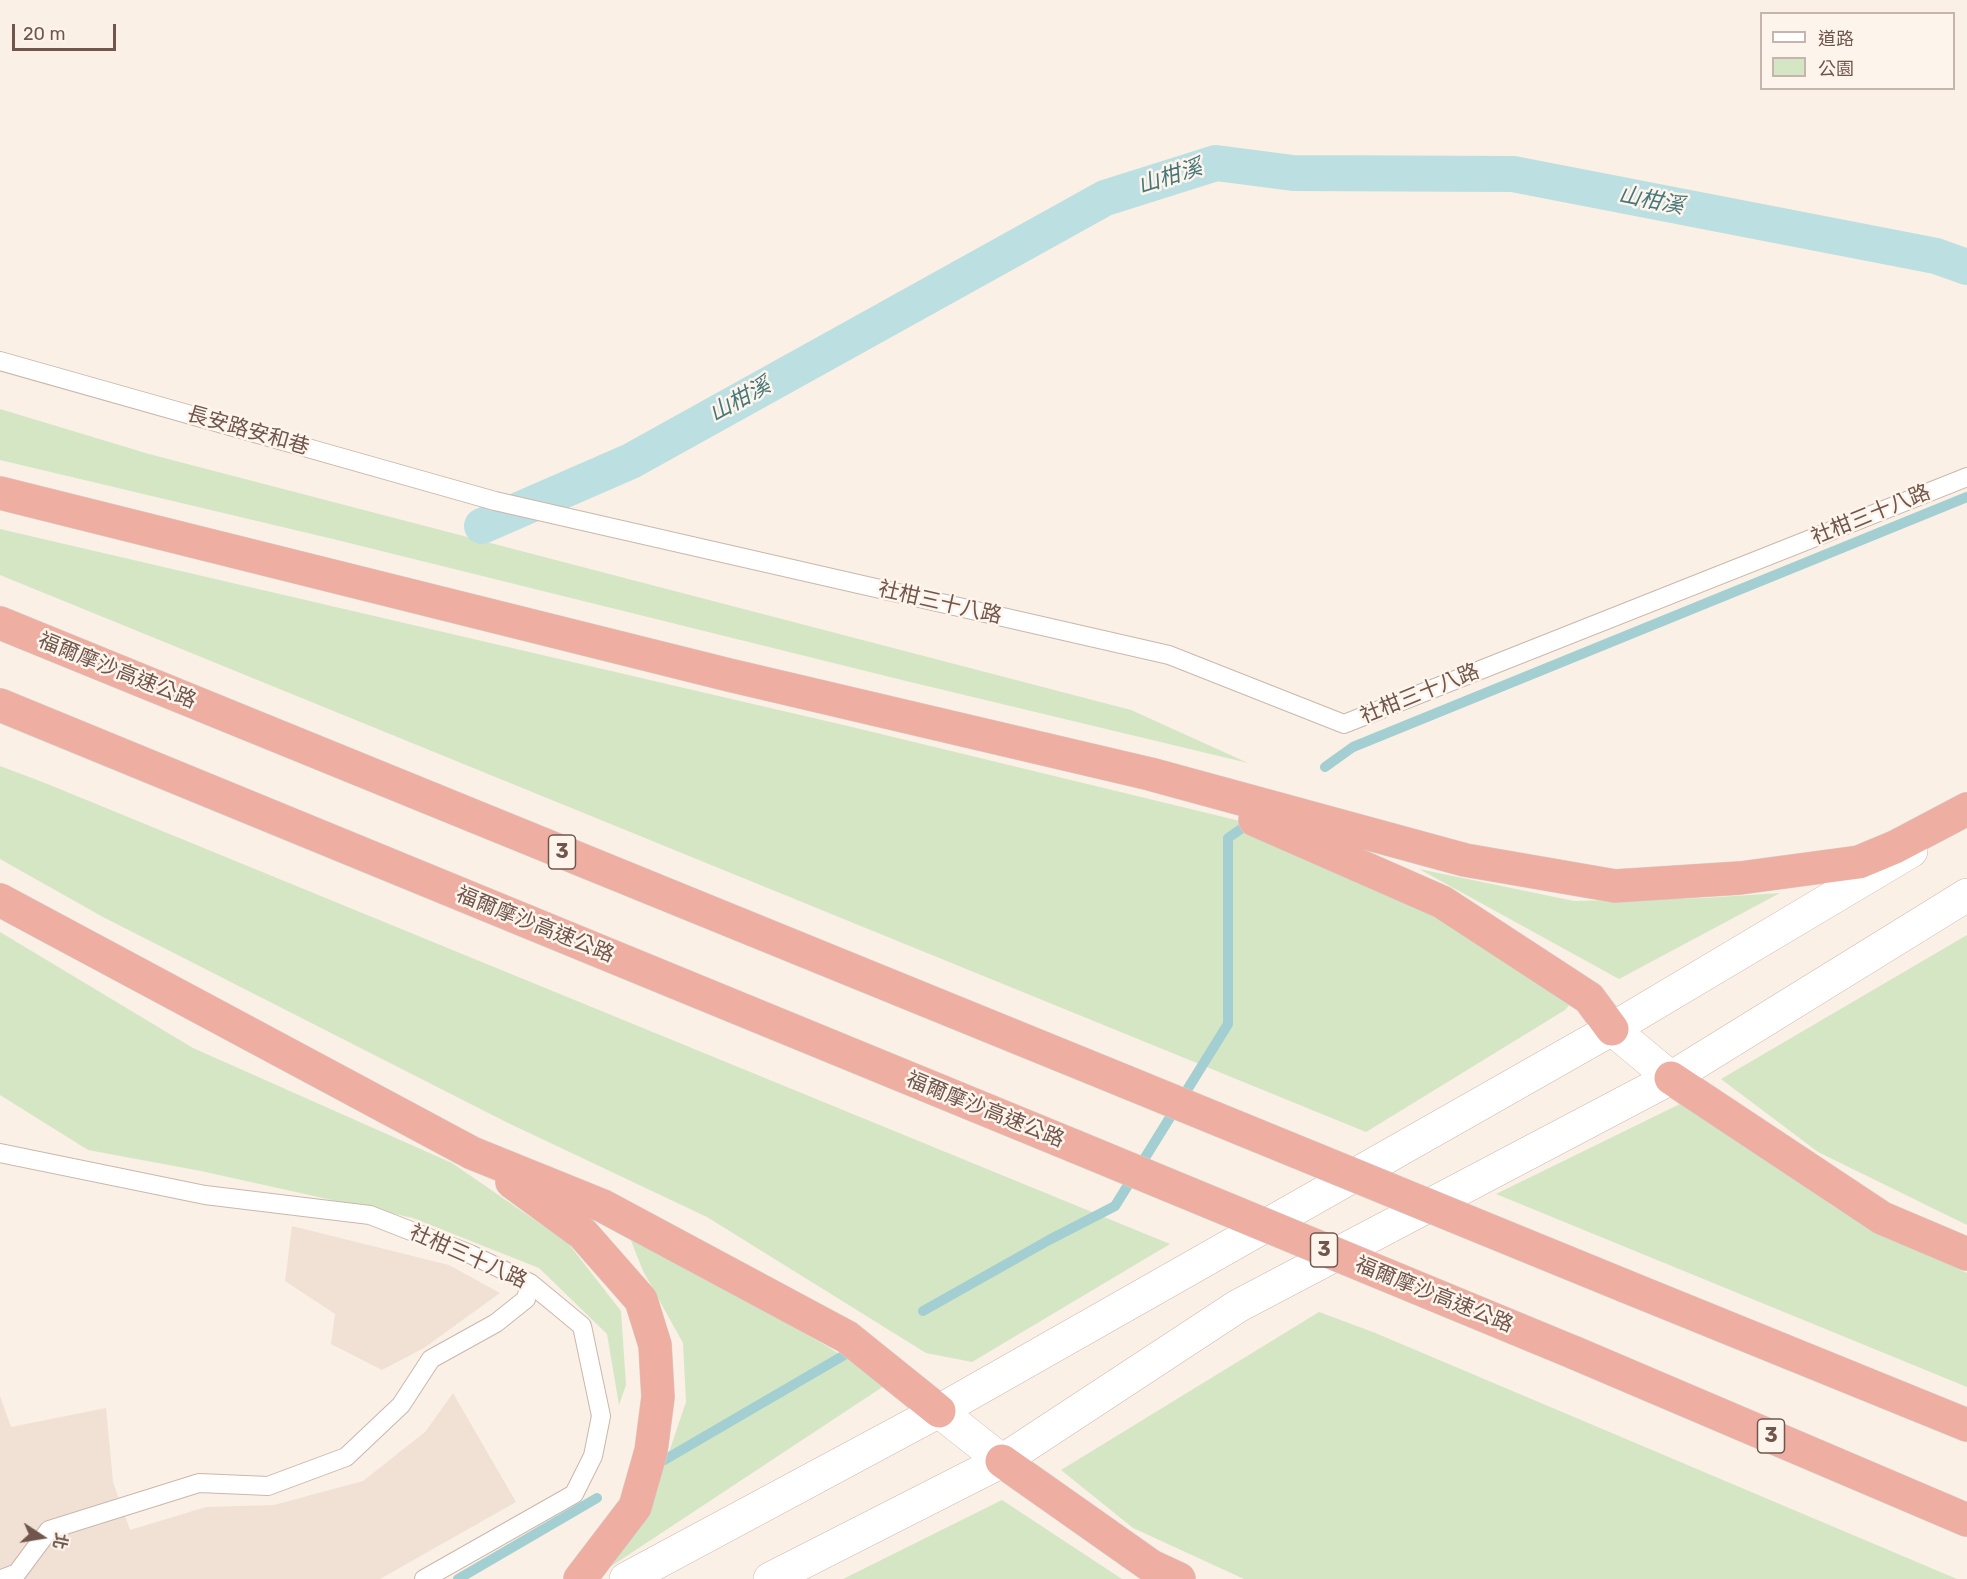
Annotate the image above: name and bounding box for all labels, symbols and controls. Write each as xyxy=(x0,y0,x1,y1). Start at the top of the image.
scale bar xyxy=(15,12,118,50)
legend xyxy=(1760,12,1955,90)
text: 20 m xyxy=(23,23,65,45)
text: 道路 xyxy=(1818,28,1854,50)
text: 公園 xyxy=(1818,58,1854,80)
water label: 山柑溪 xyxy=(1135,154,1205,200)
water label: 山柑溪 xyxy=(1616,182,1686,220)
water label: 山柑溪 xyxy=(705,372,775,428)
street label: 長安路安和巷 xyxy=(184,402,312,460)
street label: 社柑三十八路 xyxy=(1808,480,1934,550)
street label: 社柑三十八路 xyxy=(876,577,1004,629)
street label: 福爾摩沙高速公路 xyxy=(34,628,200,714)
street label: 社柑三十八路 xyxy=(1357,659,1483,729)
road number: 3 xyxy=(548,835,576,869)
street label: 福爾摩沙高速公路 xyxy=(452,882,618,968)
street label: 福爾摩沙高速公路 xyxy=(902,1067,1068,1153)
street label: 社柑三十八路 xyxy=(405,1220,531,1294)
road number: 3 xyxy=(1310,1233,1338,1267)
street label: 福爾摩沙高速公路 xyxy=(1351,1252,1517,1338)
road number: 3 xyxy=(1758,1419,1784,1453)
north arrow xyxy=(12,1507,72,1567)
text: 北 xyxy=(49,1531,71,1551)

